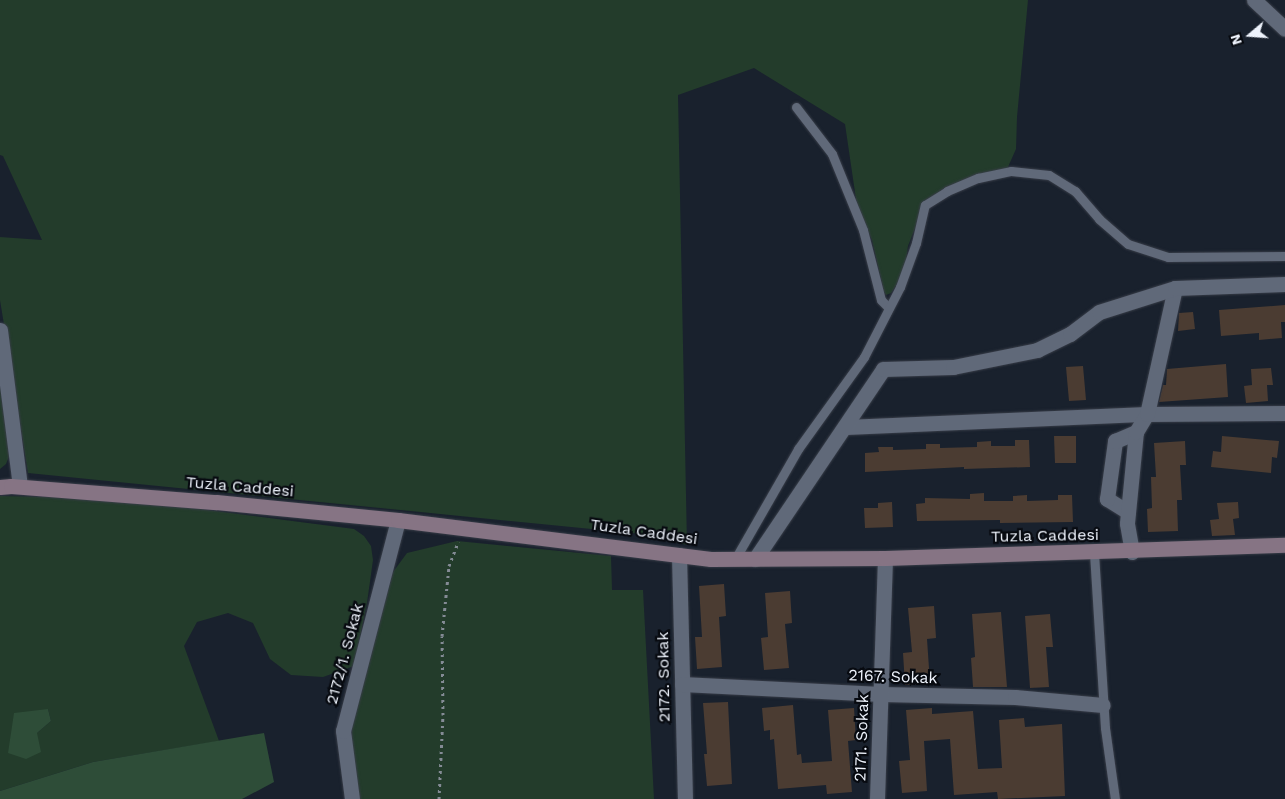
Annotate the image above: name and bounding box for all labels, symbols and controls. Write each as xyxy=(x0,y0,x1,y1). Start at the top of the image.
north arrow xyxy=(1225,10,1275,60)
text: N xyxy=(1227,32,1245,47)
street label: Tuzla Caddesi xyxy=(185,473,295,501)
street label: Tuzla Caddesi xyxy=(589,515,699,549)
street label: Tuzla Caddesi xyxy=(991,525,1099,547)
street label: 2172/1. Sokak xyxy=(322,601,368,707)
street label: 2172. Sokak xyxy=(654,632,674,722)
street label: 2167. Sokak xyxy=(848,666,938,688)
street label: 2171. Sokak xyxy=(851,694,873,782)

